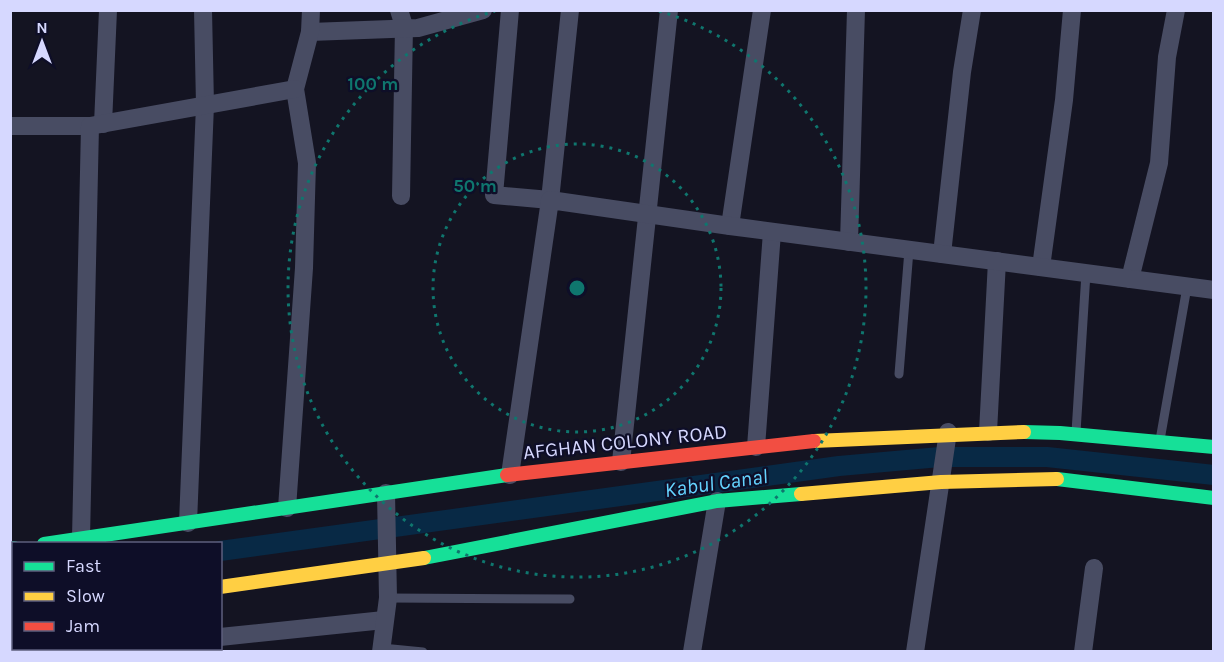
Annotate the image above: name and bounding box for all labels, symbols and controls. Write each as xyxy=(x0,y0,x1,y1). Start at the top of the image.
north arrow xyxy=(12,12,72,72)
text: N xyxy=(36,18,48,37)
text: 100 m xyxy=(348,73,398,95)
text: 50 m xyxy=(453,175,497,197)
centre of rings xyxy=(567,278,587,298)
street label: AFGHAN COLONY ROAD xyxy=(522,420,728,464)
water label: Kabul Canal xyxy=(663,464,769,502)
legend xyxy=(12,542,222,650)
text: Fast xyxy=(66,555,101,577)
text: Slow xyxy=(66,585,105,607)
text: Jam xyxy=(66,615,100,637)

